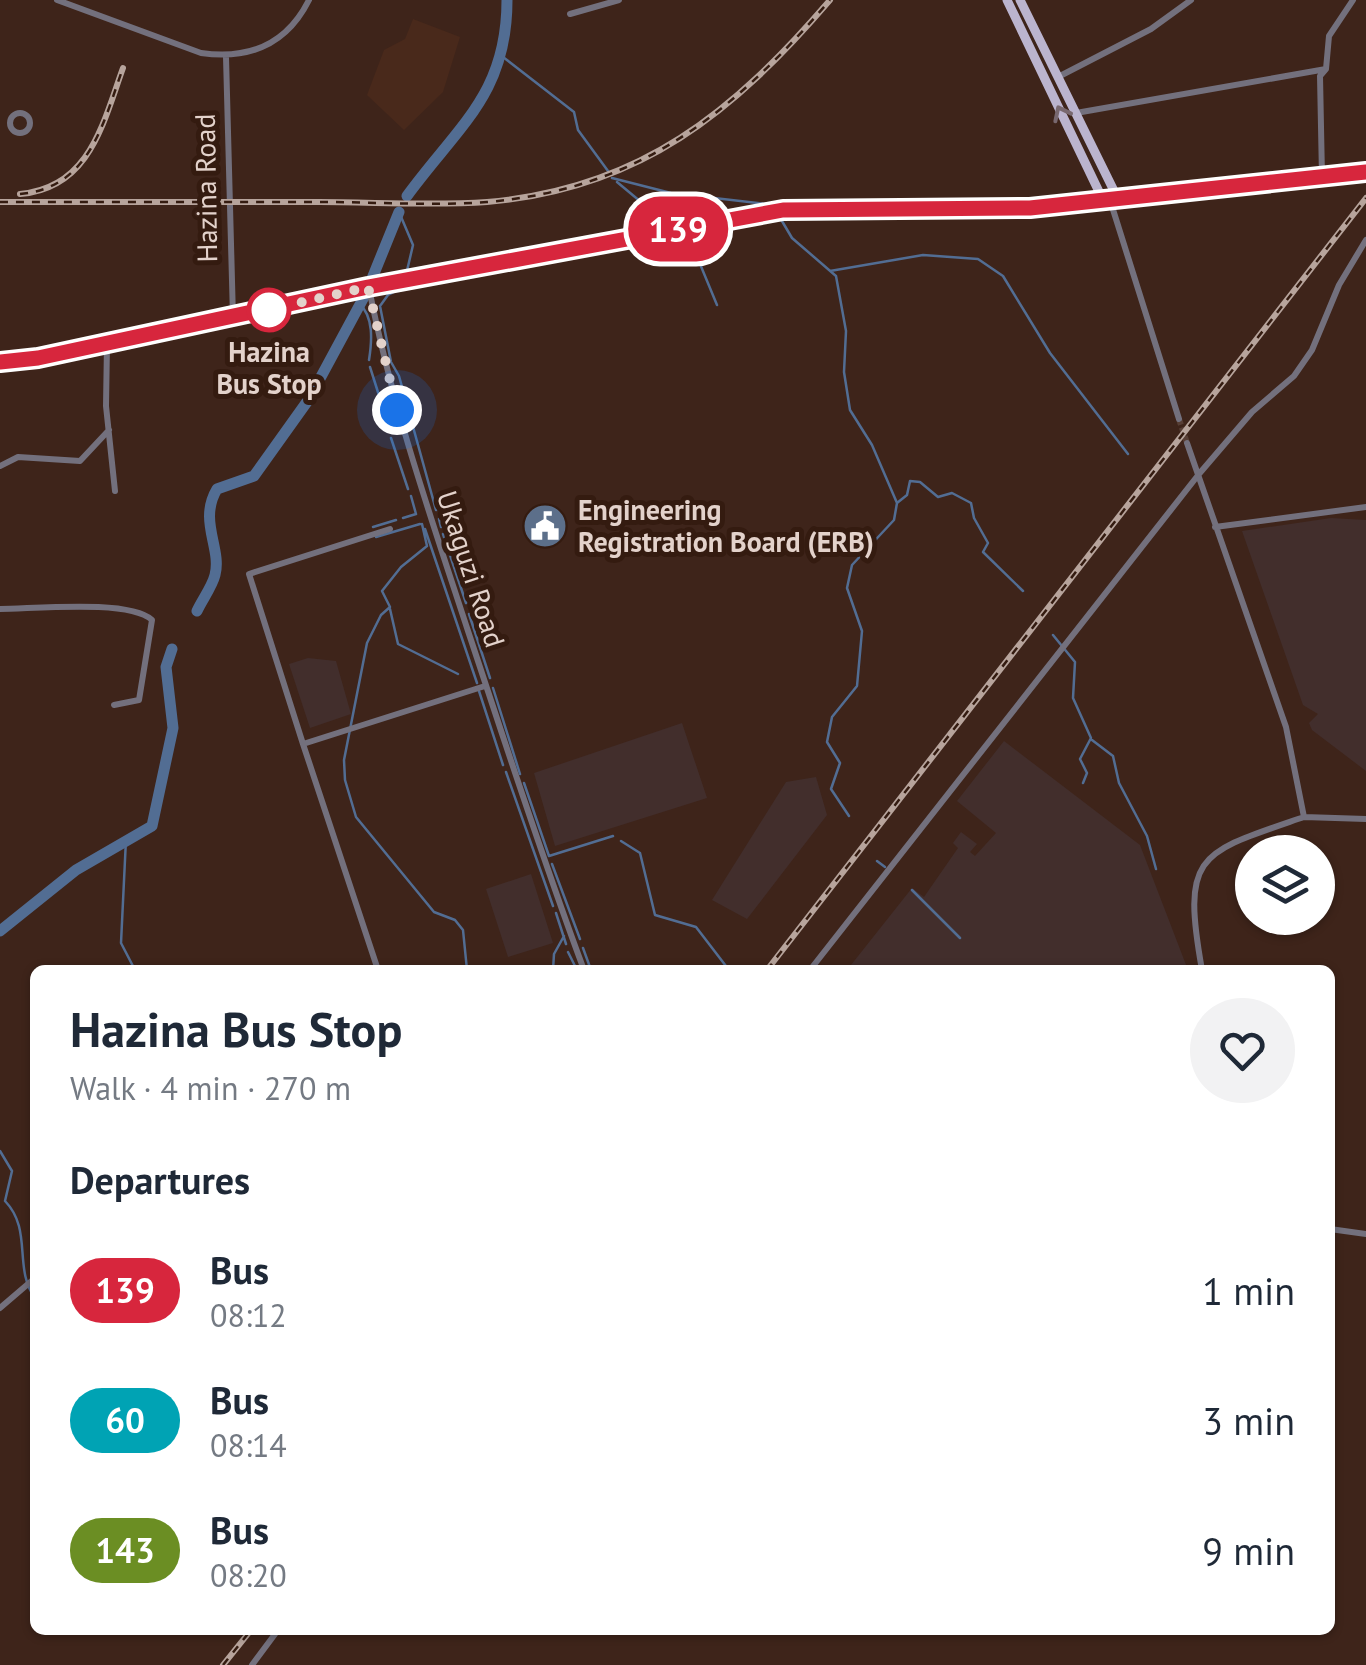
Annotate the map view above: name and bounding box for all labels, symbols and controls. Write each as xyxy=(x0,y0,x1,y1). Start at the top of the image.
one-way arrow xyxy=(1054,105,1073,123)
street label: Hazina Road xyxy=(186,113,225,263)
line badge: 139 xyxy=(620,196,736,262)
text: 139 xyxy=(648,206,708,252)
marker: Hazina Bus Stop xyxy=(248,289,290,331)
place label: Hazina Bus Stop xyxy=(216,333,322,402)
your location xyxy=(372,385,422,435)
street label: Ukaguzi Road xyxy=(429,486,514,652)
place label: Engineering Registration Board (ERB) xyxy=(578,491,874,560)
public building icon: Engineering Registration Board (ERB) xyxy=(522,503,568,549)
map controls xyxy=(1235,835,1335,935)
button: layers xyxy=(1235,835,1335,935)
text: Hazina Bus Stop xyxy=(70,998,402,1060)
button: heart xyxy=(1190,998,1295,1103)
text: Walk · 4 min · 270 m xyxy=(70,1067,351,1109)
text: Departures xyxy=(70,1155,250,1204)
text: Bus xyxy=(210,1245,269,1294)
text: 1 min xyxy=(1202,1266,1295,1315)
text: 139 xyxy=(95,1267,155,1313)
text: 08:12 xyxy=(210,1294,287,1336)
text: Bus xyxy=(210,1375,269,1424)
text: 3 min xyxy=(1202,1396,1295,1445)
text: 60 xyxy=(105,1397,145,1443)
text: 08:14 xyxy=(210,1424,287,1466)
text: Bus xyxy=(210,1505,269,1554)
text: 9 min xyxy=(1202,1526,1295,1575)
text: 143 xyxy=(95,1527,155,1573)
text: 08:20 xyxy=(210,1554,287,1596)

